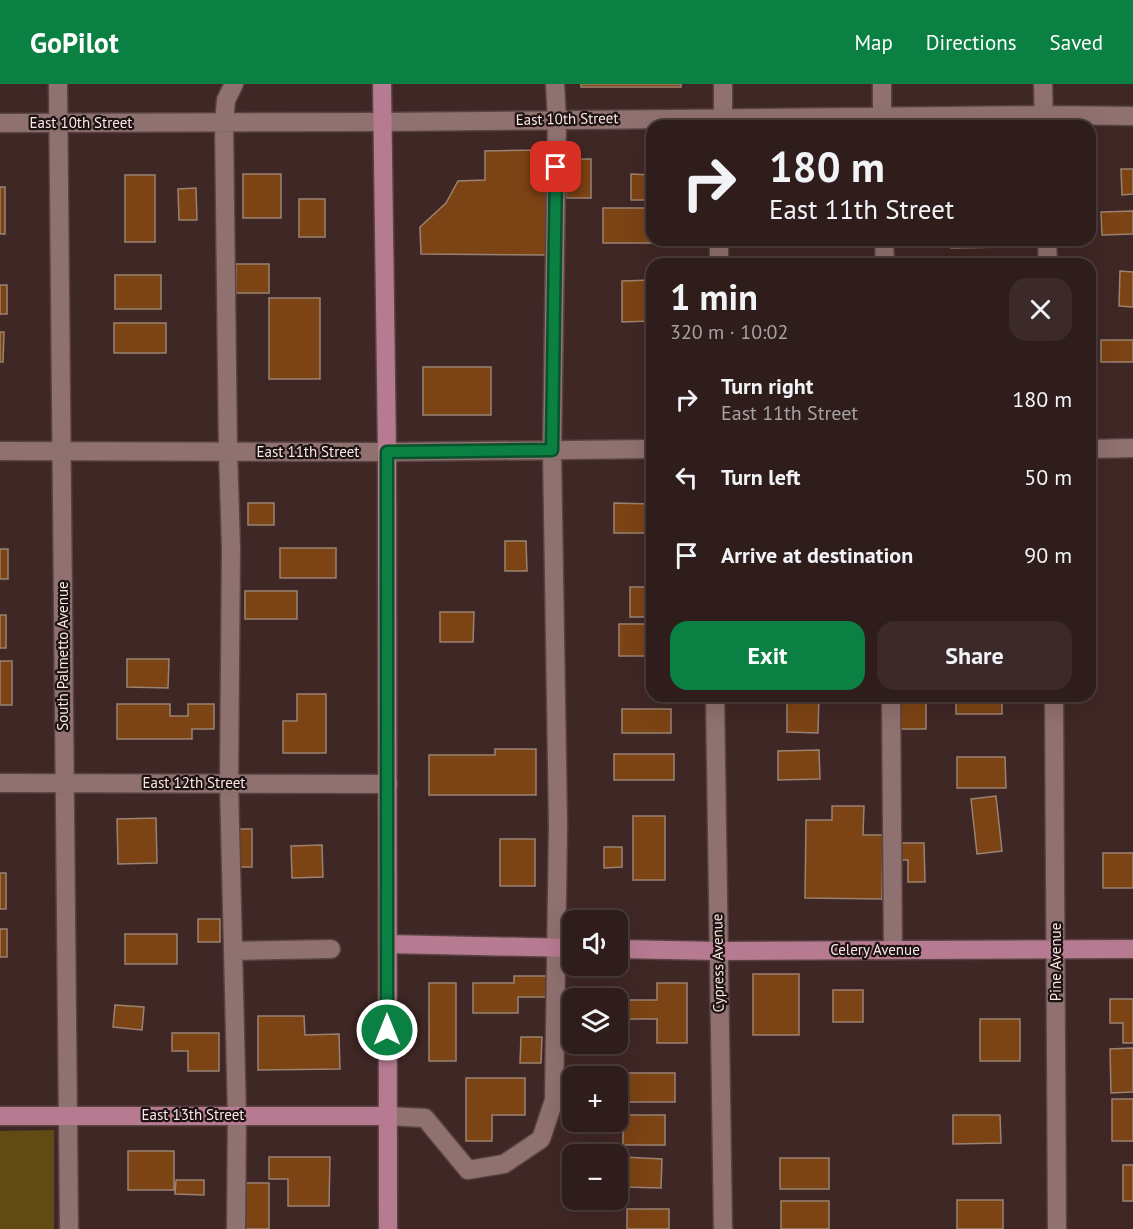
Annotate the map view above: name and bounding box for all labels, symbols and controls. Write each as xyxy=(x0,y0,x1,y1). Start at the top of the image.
text: GoPilot xyxy=(30,24,119,61)
text: Map xyxy=(854,29,893,56)
text: Directions xyxy=(926,29,1017,56)
text: Saved xyxy=(1050,29,1103,56)
street label: East 10th Street xyxy=(515,108,619,129)
street label: East 10th Street xyxy=(30,113,132,132)
text: 180 m xyxy=(769,139,885,194)
pin xyxy=(530,141,581,192)
icon: right xyxy=(670,144,748,222)
icon: arrive xyxy=(539,150,572,183)
text: East 11th Street xyxy=(769,192,954,226)
text: 1 min xyxy=(670,273,758,320)
button: close xyxy=(1009,278,1072,341)
text: 320 m · 10:02 xyxy=(670,319,788,345)
text: Turn right xyxy=(721,372,813,400)
icon: right xyxy=(670,383,703,416)
text: 180 m xyxy=(1012,385,1072,413)
text: East 11th Street xyxy=(721,400,858,426)
street label: East 11th Street xyxy=(257,442,359,461)
icon: left xyxy=(670,461,703,494)
text: Turn left xyxy=(721,463,801,491)
text: 50 m xyxy=(1024,463,1072,491)
icon: arrive xyxy=(670,539,703,572)
text: Arrive at destination xyxy=(721,541,913,569)
text: 90 m xyxy=(1024,541,1072,569)
street label: South Palmetto Avenue xyxy=(53,581,72,731)
button: Exit xyxy=(670,621,865,690)
button: Share xyxy=(877,621,1072,690)
street label: East 12th Street xyxy=(143,773,245,792)
map controls xyxy=(562,910,628,1210)
button: sound xyxy=(562,910,628,976)
street label: Cypress Avenue xyxy=(707,913,728,1013)
street label: Pine Avenue xyxy=(1046,923,1065,1001)
street label: Celery Avenue xyxy=(830,940,920,959)
button: layers xyxy=(562,988,628,1054)
position arrow xyxy=(355,998,419,1062)
button: + xyxy=(562,1066,628,1132)
street label: East 13th Street xyxy=(142,1105,244,1124)
button: − xyxy=(562,1144,628,1210)

